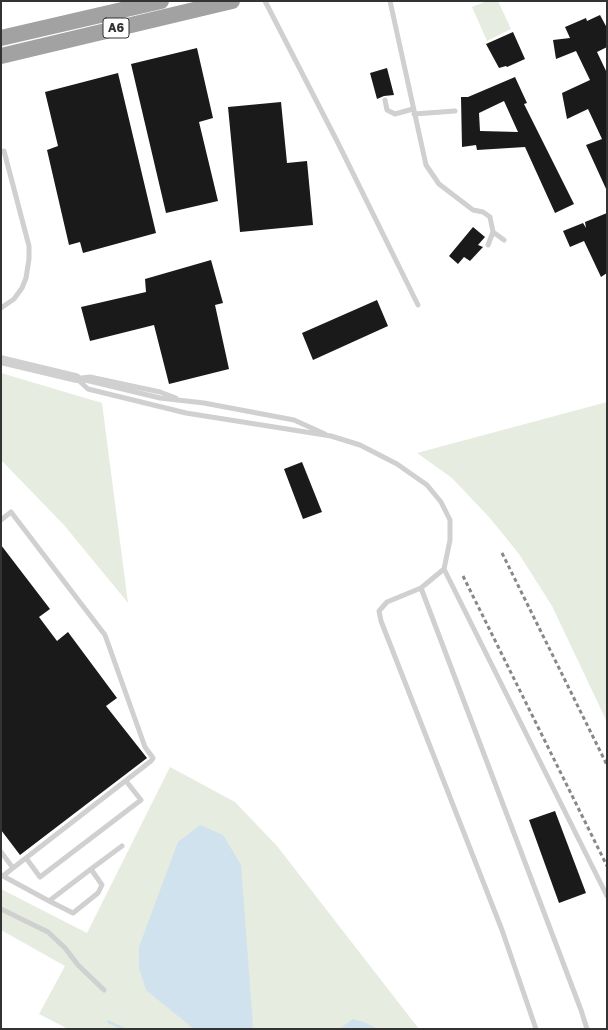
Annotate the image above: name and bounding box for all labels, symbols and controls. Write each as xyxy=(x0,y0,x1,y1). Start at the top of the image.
road number: A6 xyxy=(103,18,129,38)

